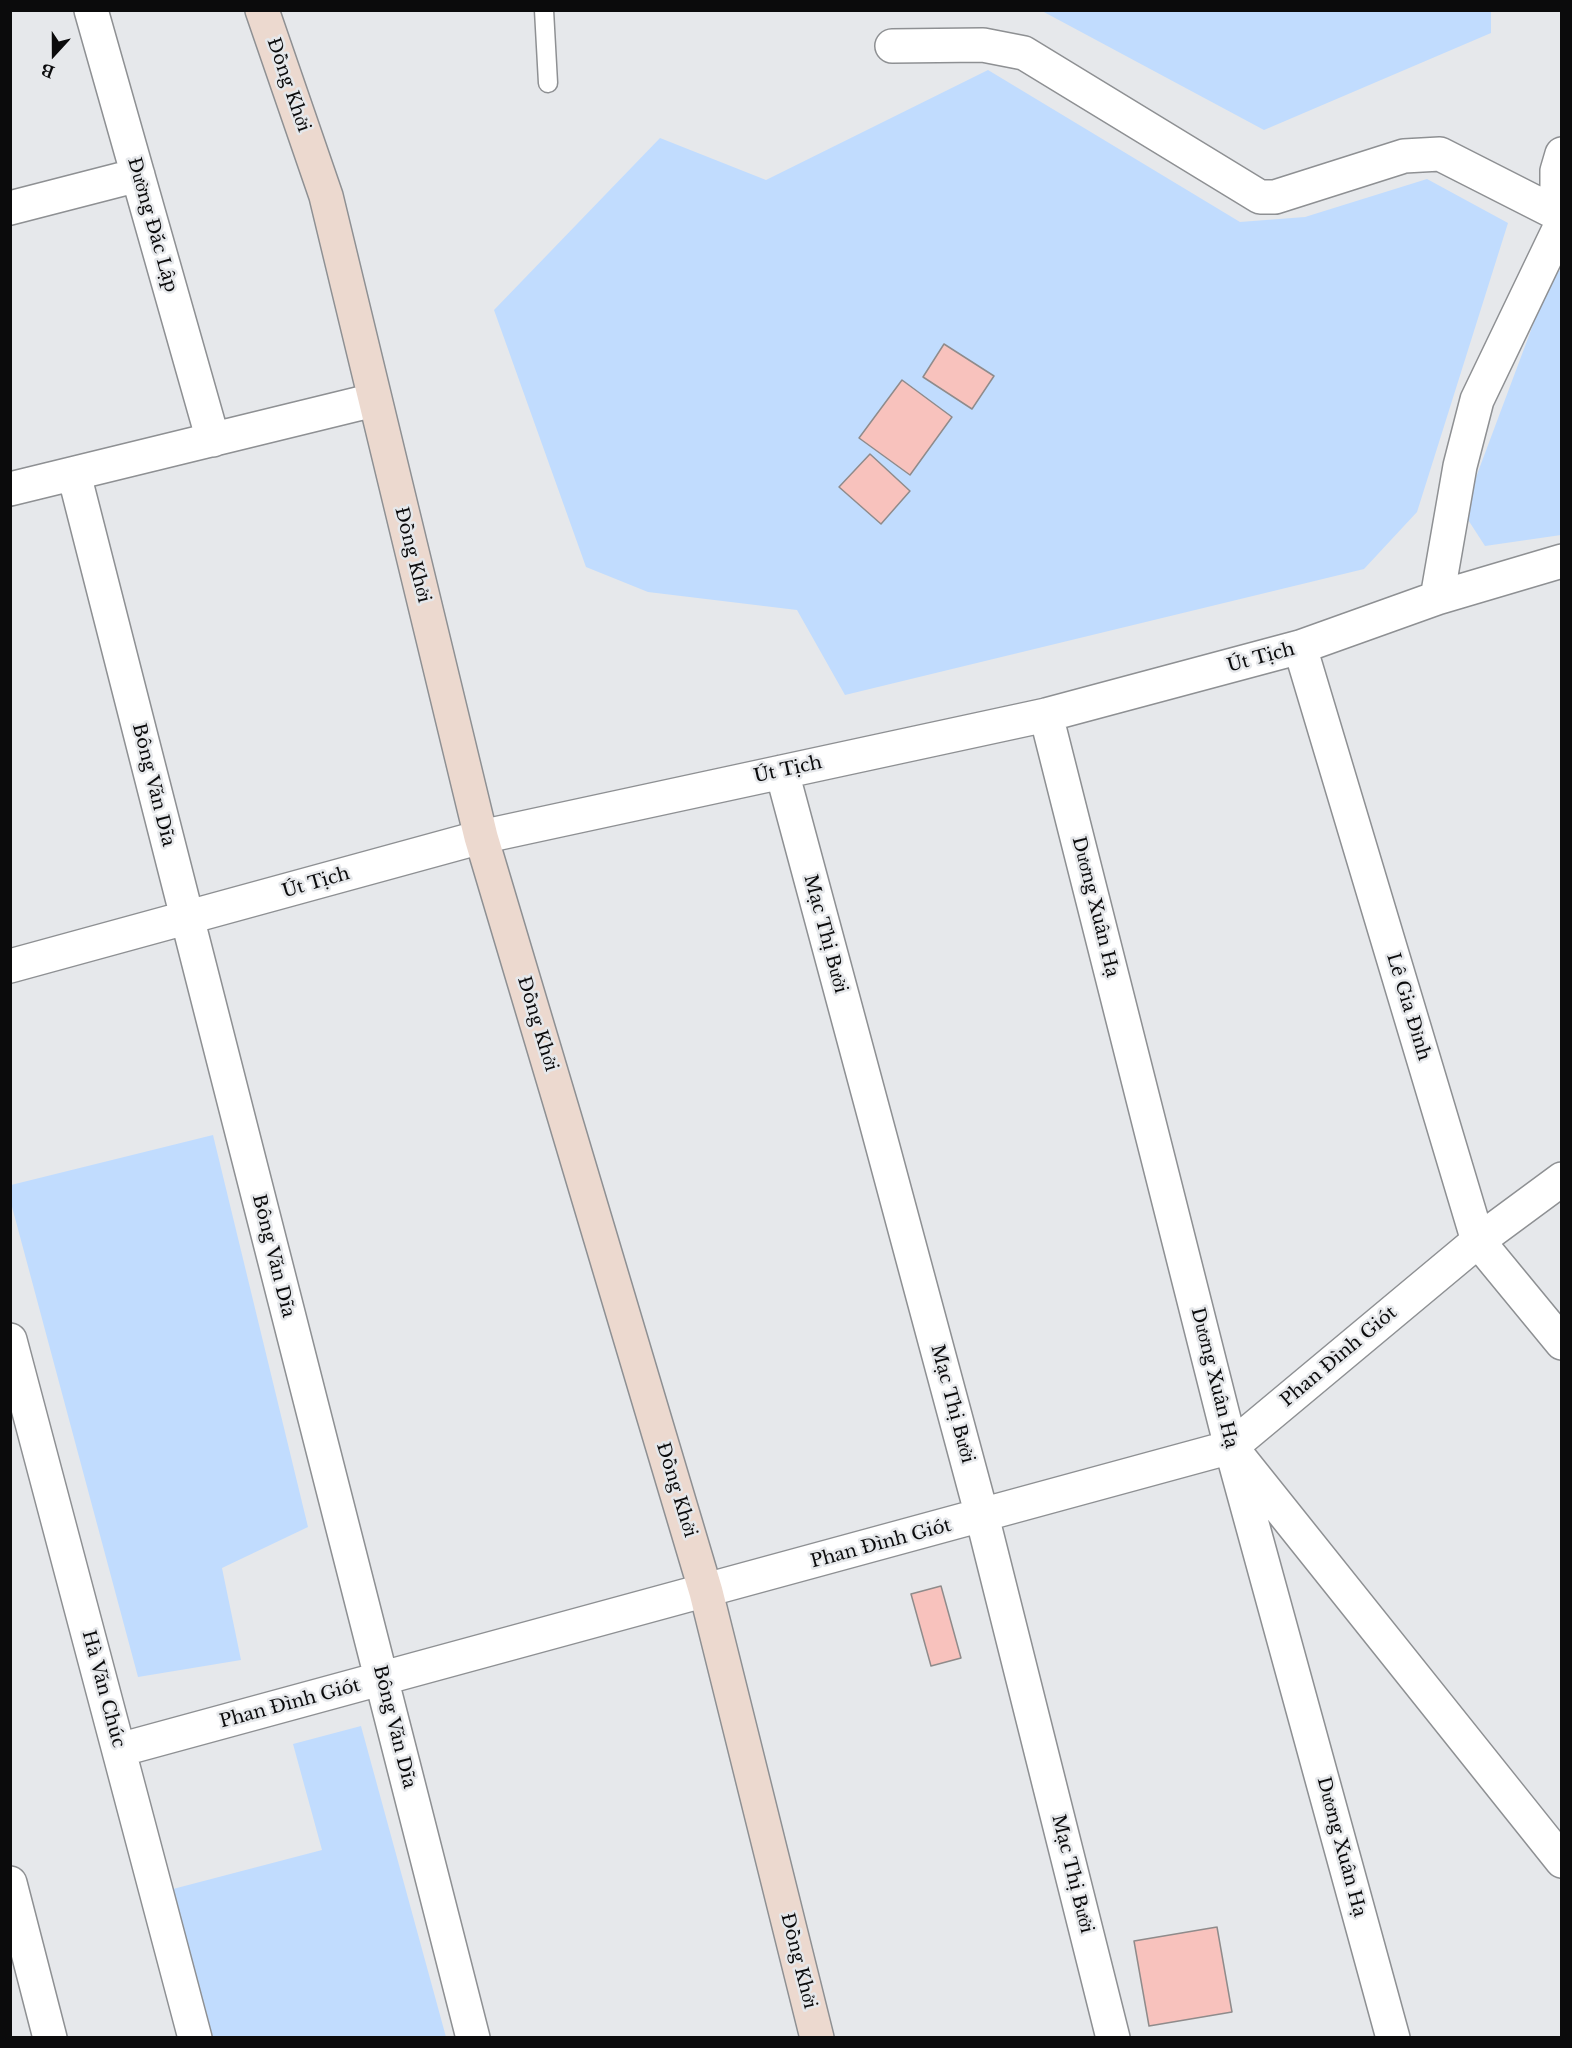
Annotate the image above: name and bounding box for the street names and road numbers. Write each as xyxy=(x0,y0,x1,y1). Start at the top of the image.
street label: Đồng Khởi xyxy=(262,35,314,135)
street label: Đường Đắc Lập xyxy=(122,155,182,295)
street label: Đồng Khởi xyxy=(390,505,434,605)
street label: Út Tịch xyxy=(1225,639,1297,677)
street label: Bông Văn Dĩa xyxy=(127,721,179,849)
street label: Út Tịch xyxy=(752,752,824,788)
street label: Dương Xuân Hạ xyxy=(1067,834,1123,980)
street label: Út Tịch xyxy=(280,863,352,903)
street label: Mạc Thị Bưởi xyxy=(799,872,851,996)
street label: Lê Gia Đỉnh xyxy=(1381,951,1435,1063)
street label: Đồng Khởi xyxy=(512,974,562,1074)
street label: Bông Văn Dĩa xyxy=(247,1192,299,1320)
street label: Phan Đình Giót xyxy=(1277,1302,1401,1412)
street label: Dương Xuân Hạ xyxy=(1186,1305,1242,1451)
street label: Mạc Thị Bưởi xyxy=(926,1342,978,1466)
street label: Đồng Khởi xyxy=(651,1440,701,1540)
street label: Phan Đình Giót xyxy=(808,1515,954,1573)
street label: Hà Văn Chúc xyxy=(77,1628,129,1750)
street label: Bông Văn Dĩa xyxy=(368,1663,420,1791)
street label: Phan Đình Giót xyxy=(217,1675,363,1733)
street label: Dương Xuân Hạ xyxy=(1312,1775,1370,1919)
street label: Mạc Thị Bưởi xyxy=(1047,1812,1097,1936)
street label: Đồng Khởi xyxy=(776,1911,820,2011)

